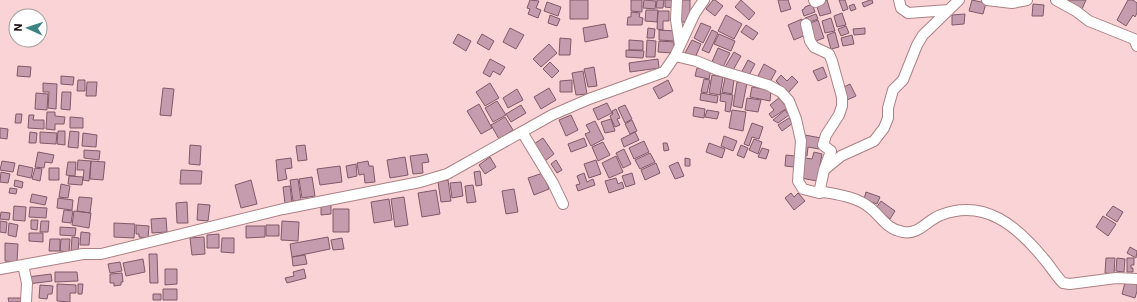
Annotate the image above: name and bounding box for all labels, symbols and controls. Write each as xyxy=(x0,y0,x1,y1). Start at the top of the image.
north arrow xyxy=(8,8,48,48)
text: N xyxy=(12,23,25,32)

